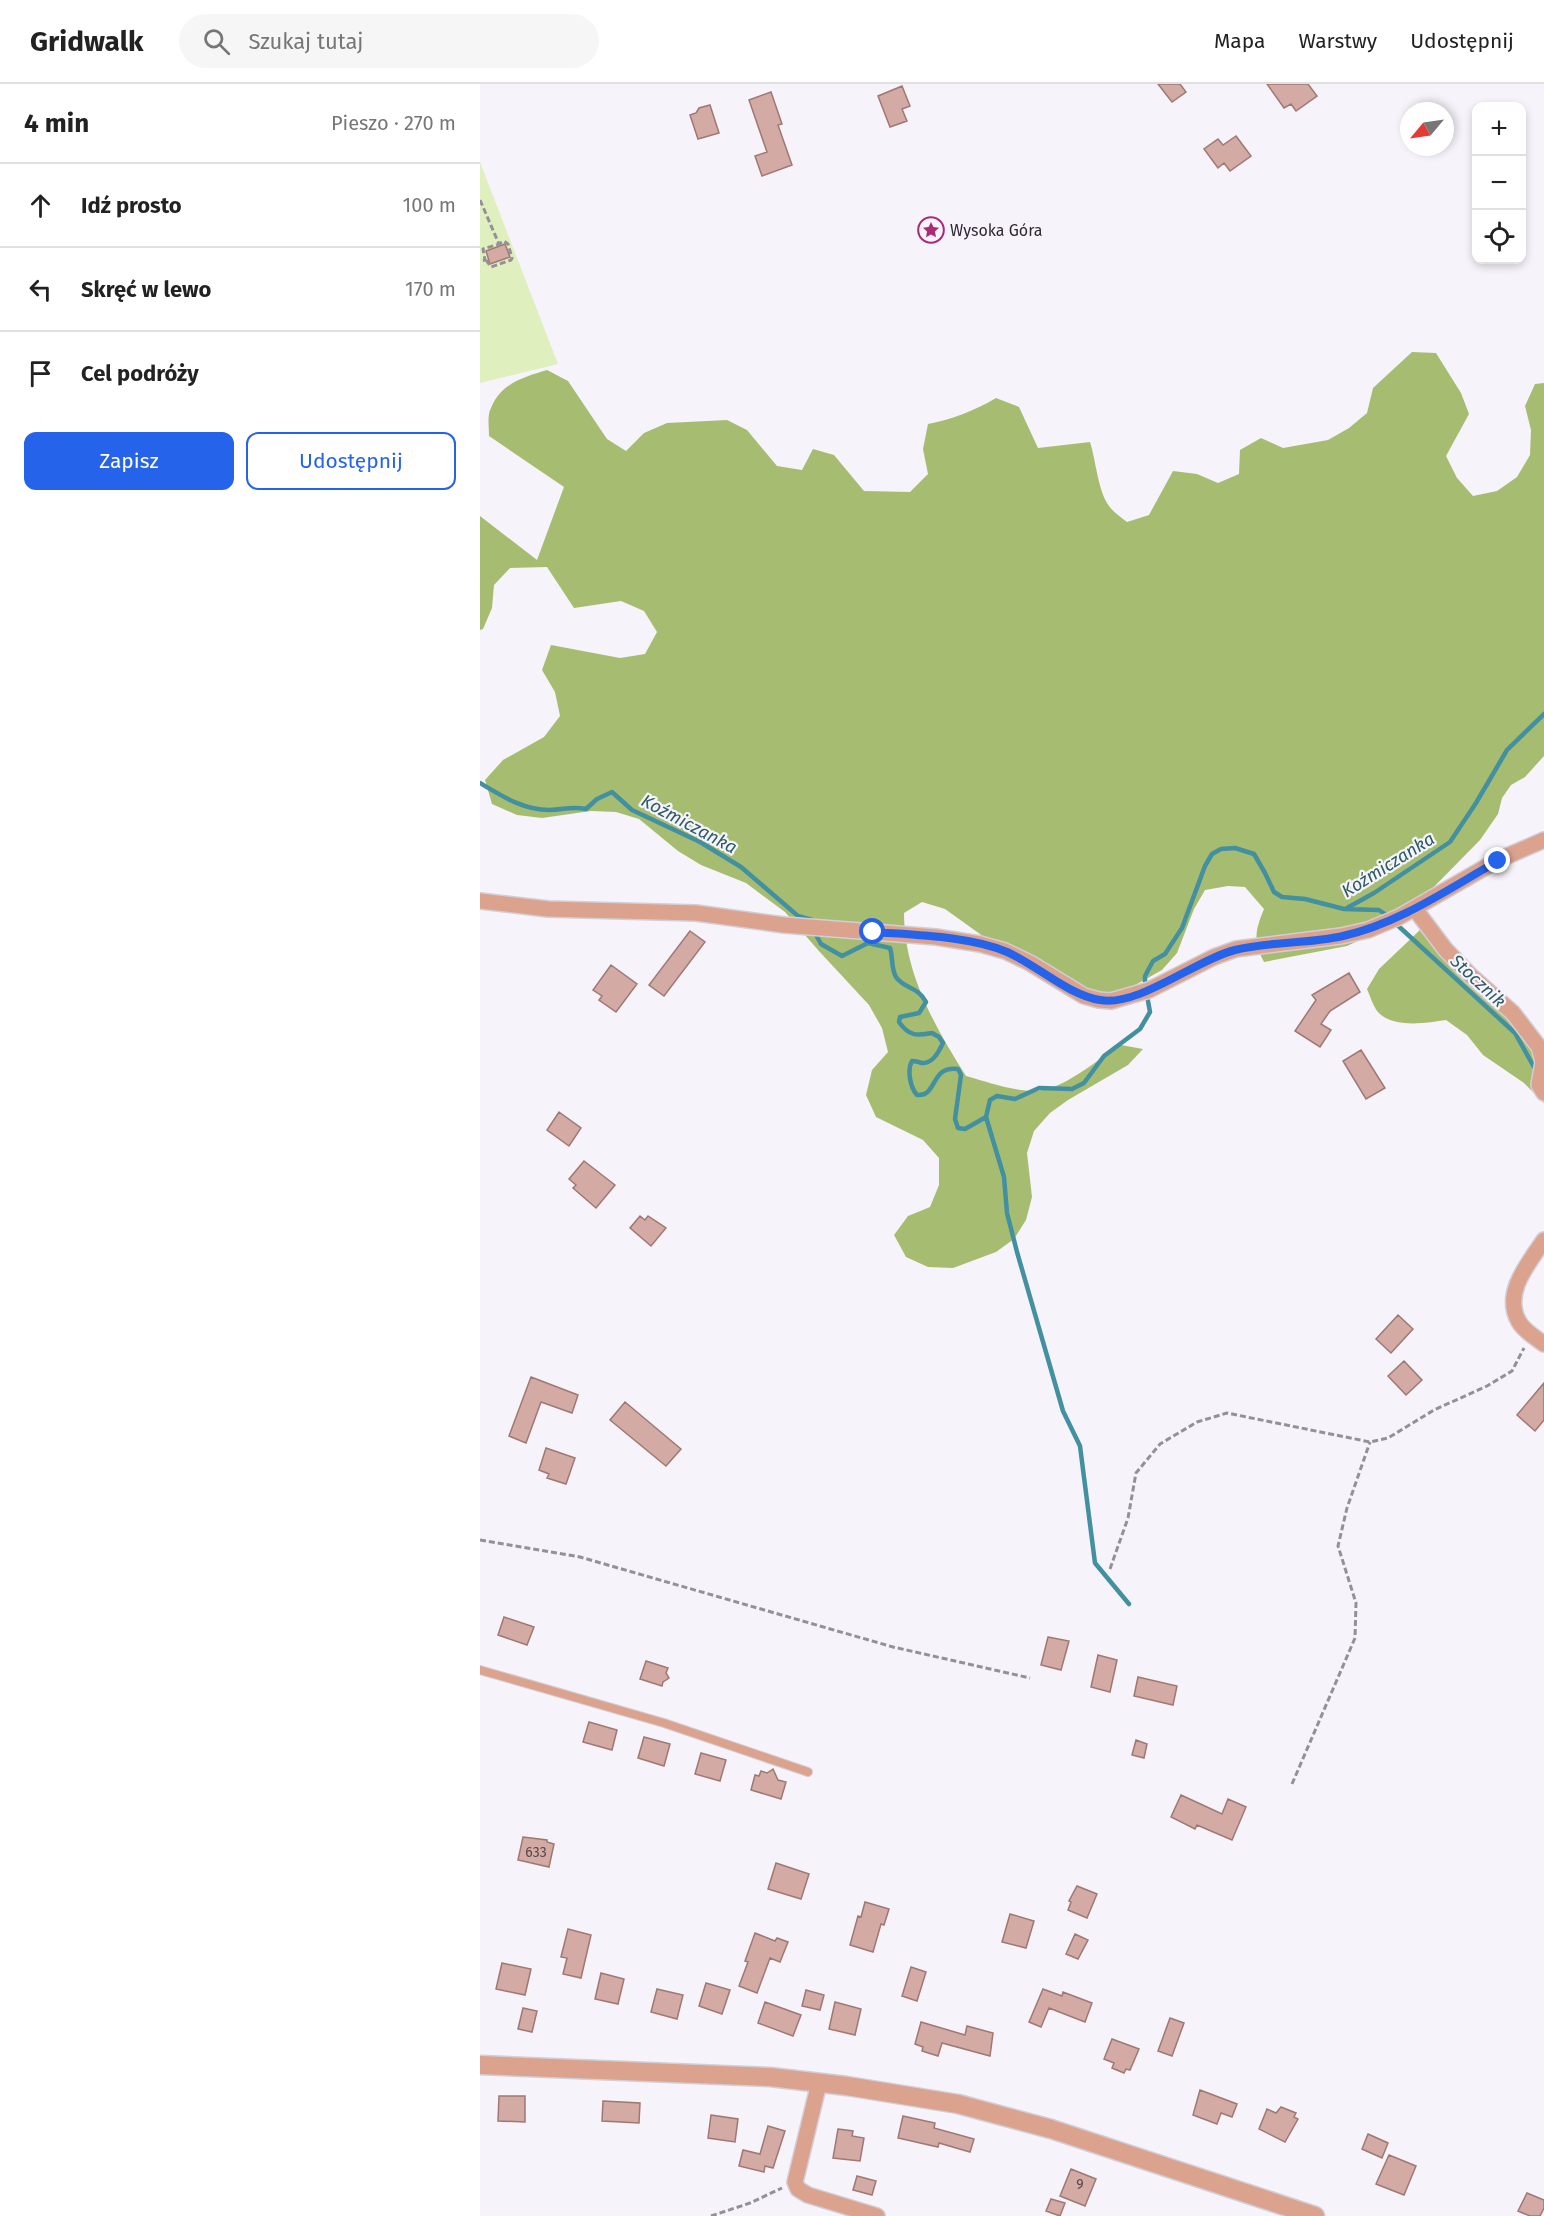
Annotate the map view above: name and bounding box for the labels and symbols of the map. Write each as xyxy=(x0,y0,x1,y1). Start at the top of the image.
north arrow xyxy=(1400,102,1454,156)
place icon: Wysoka Góra xyxy=(916,215,946,245)
place label: Wysoka Góra xyxy=(950,221,1042,240)
water label: Koźmiczanka xyxy=(637,790,741,858)
water label: Koźmiczanka xyxy=(1337,828,1439,902)
route end xyxy=(1484,847,1510,873)
route start xyxy=(859,918,885,944)
water label: Stocznik xyxy=(1445,949,1510,1012)
house number: 633 xyxy=(525,1844,547,1861)
house number: 9 xyxy=(1076,2176,1084,2193)

